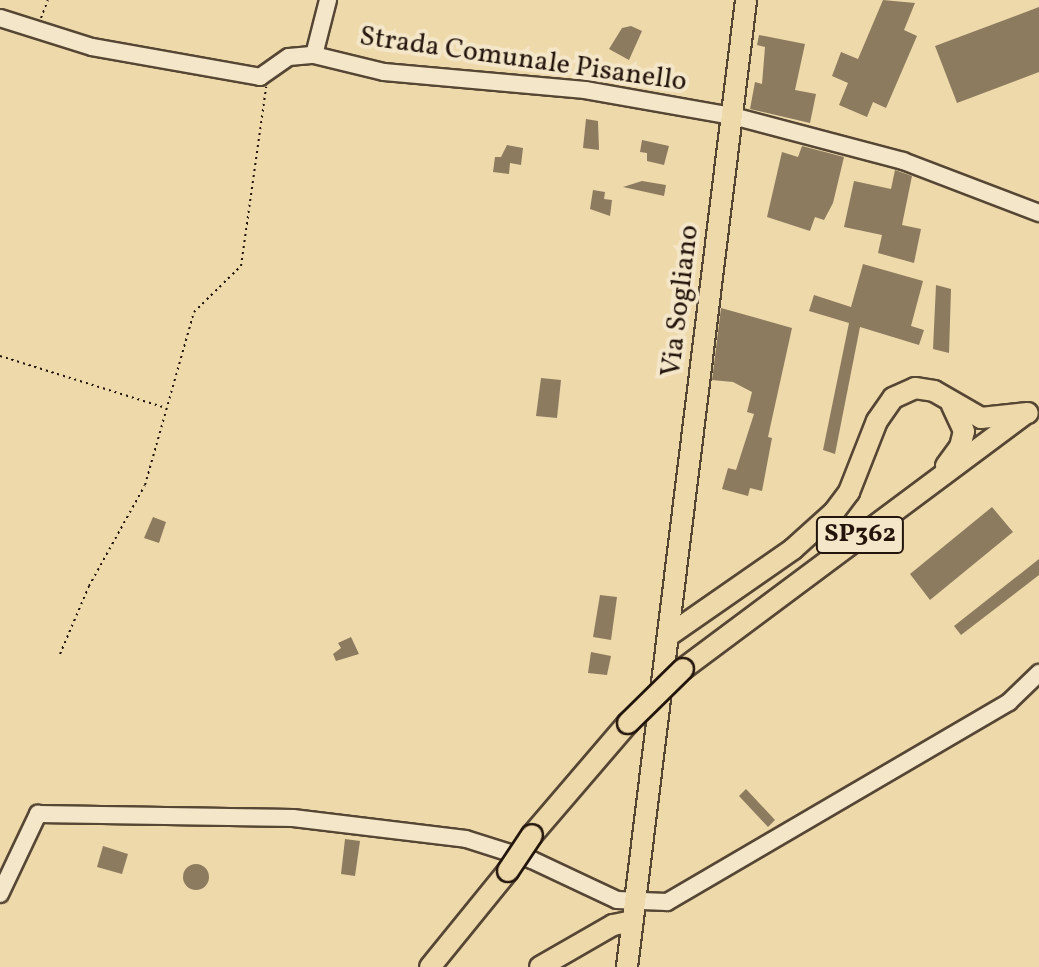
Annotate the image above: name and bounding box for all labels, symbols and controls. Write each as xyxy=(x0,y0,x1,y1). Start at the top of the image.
street label: Strada Comunale Pisanello xyxy=(357,20,689,100)
street label: Via Sogliano xyxy=(655,223,707,379)
road number: SP362 xyxy=(814,513,906,557)

